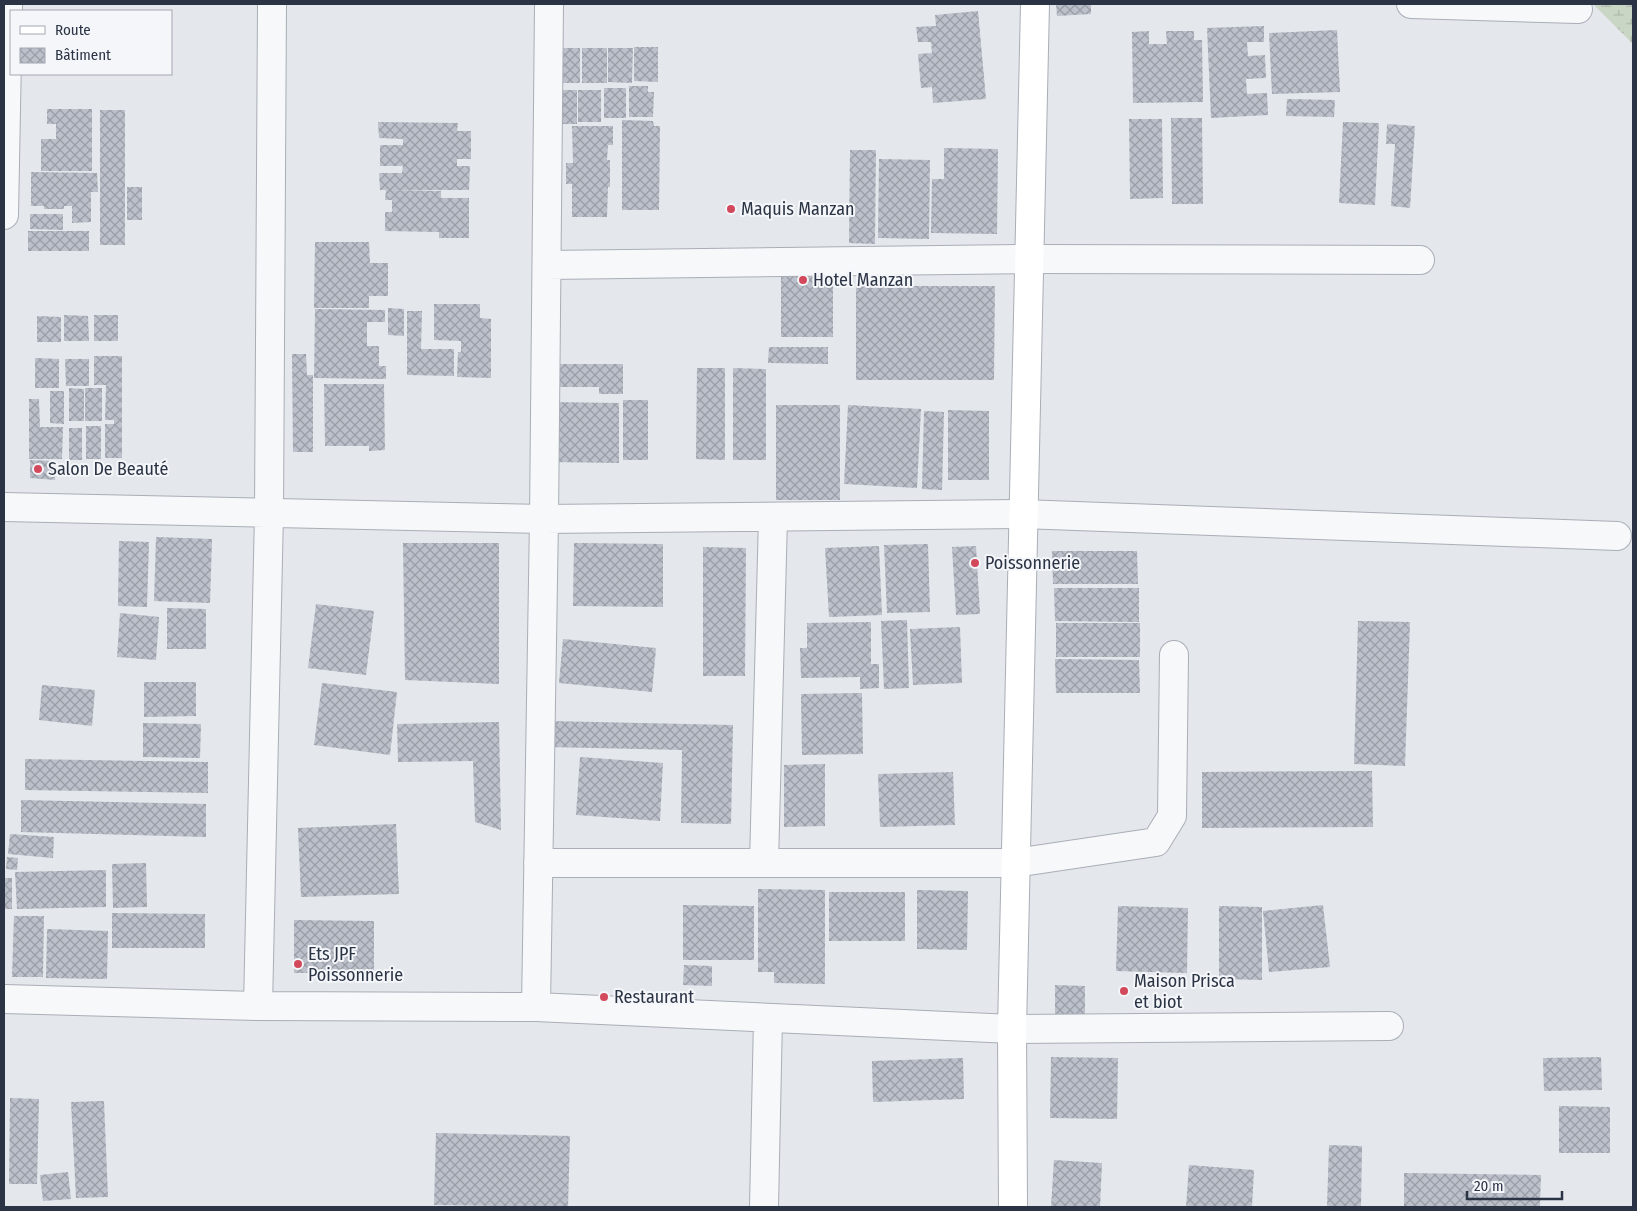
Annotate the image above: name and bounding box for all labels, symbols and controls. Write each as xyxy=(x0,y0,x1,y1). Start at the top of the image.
legend xyxy=(10,10,172,75)
text: Route xyxy=(55,21,91,39)
text: Bâtiment xyxy=(55,46,111,64)
place label: Maquis Manzan xyxy=(741,198,854,220)
marker: Maquis Manzan xyxy=(725,203,737,215)
place label: Hotel Manzan xyxy=(813,269,913,291)
marker: Hotel Manzan xyxy=(797,274,809,286)
place label: Salon De Beauté xyxy=(48,458,168,480)
marker: Salon De Beauté xyxy=(32,463,44,475)
place label: Poissonnerie xyxy=(985,552,1080,574)
marker: Poissonnerie xyxy=(969,557,981,569)
place label: Ets JPF Poissonnerie xyxy=(308,943,403,986)
marker: Ets JPF Poissonnerie xyxy=(292,958,304,970)
place label: Maison Prisca et biot xyxy=(1134,970,1235,1013)
marker: Maison Prisca et biot xyxy=(1118,985,1130,997)
place label: Restaurant xyxy=(614,986,694,1008)
marker: Restaurant xyxy=(598,991,610,1003)
scale bar xyxy=(1467,1168,1562,1200)
text: 20 m xyxy=(1474,1177,1504,1195)

